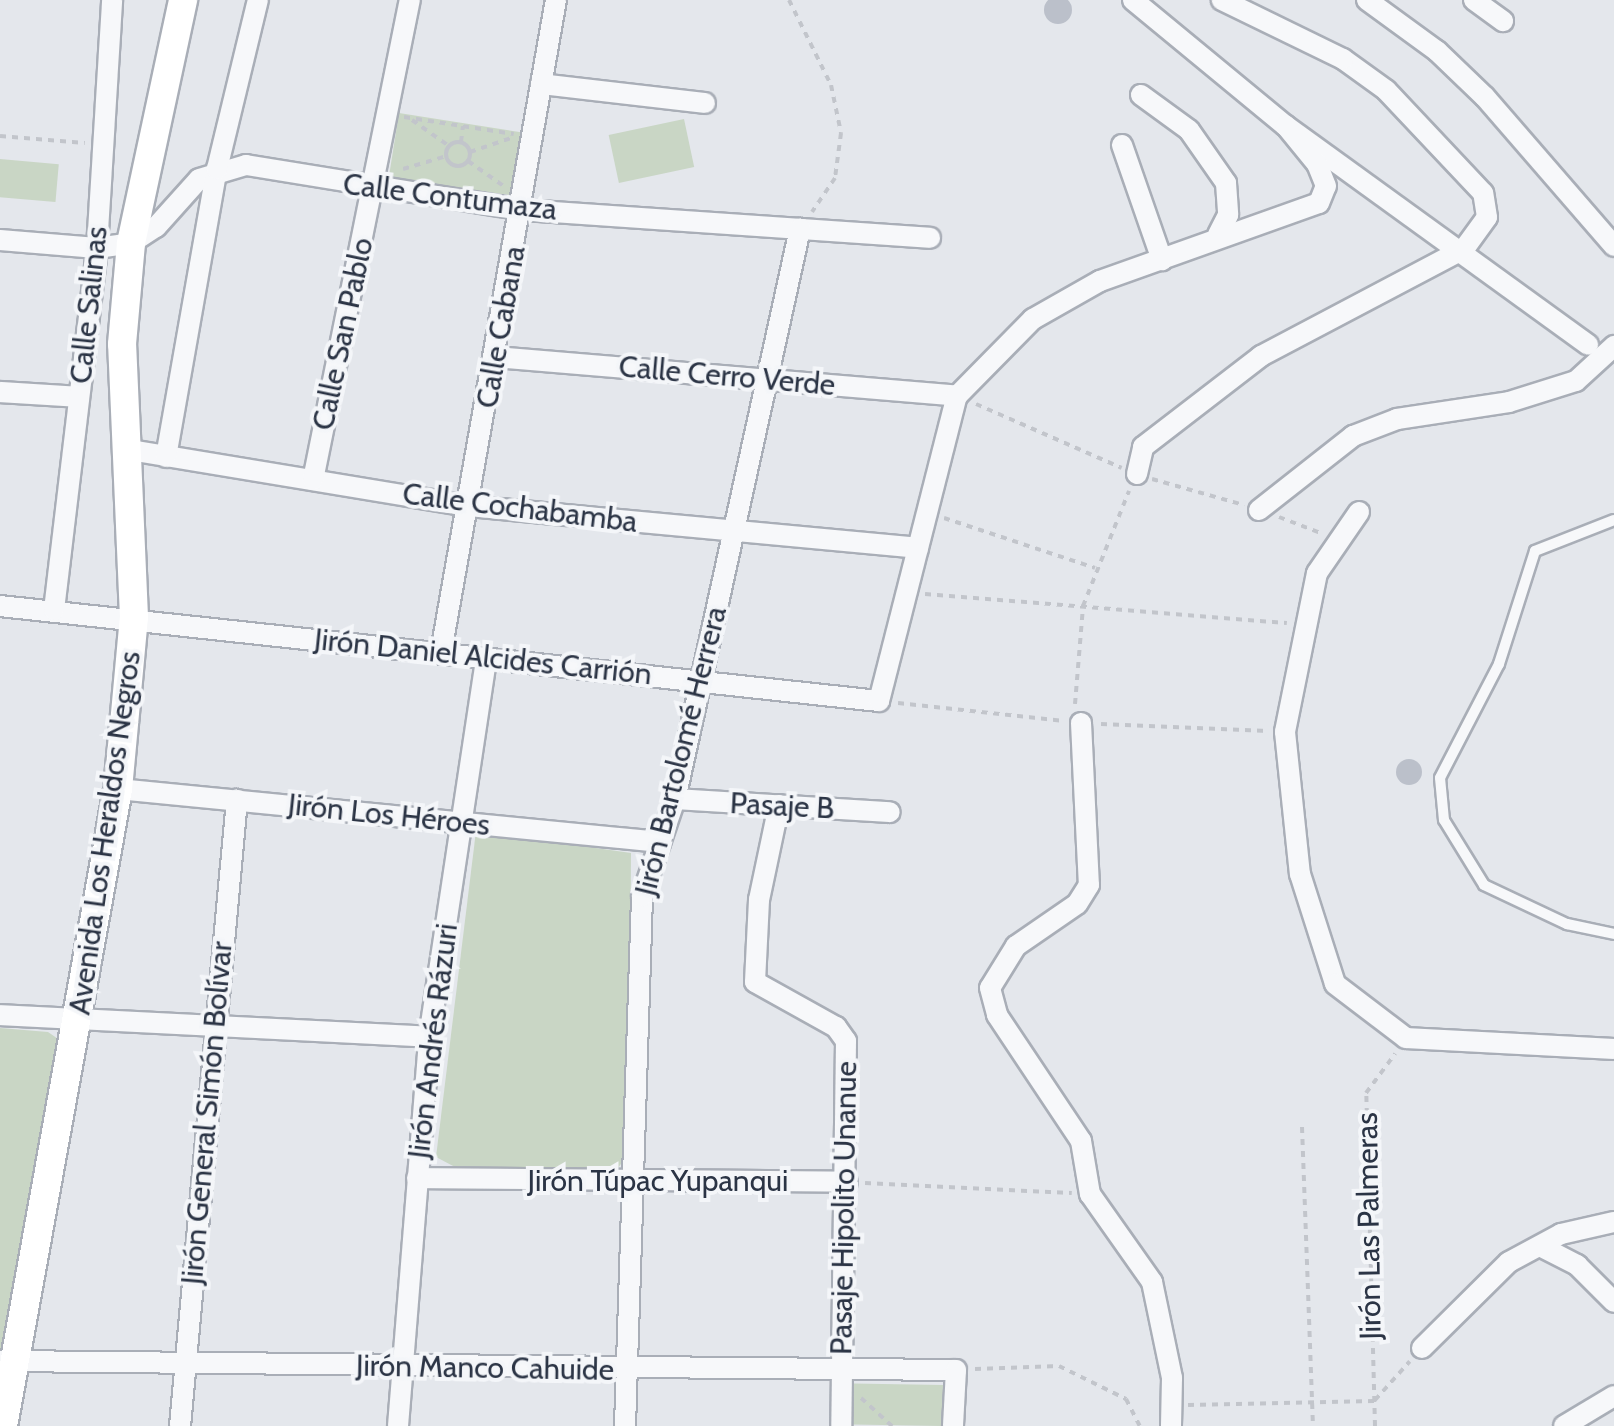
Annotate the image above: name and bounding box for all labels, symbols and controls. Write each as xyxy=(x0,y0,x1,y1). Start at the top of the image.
street label: Calle Contumaza xyxy=(341,166,559,228)
street label: Calle Salinas xyxy=(63,225,115,385)
street label: Calle San Pablo xyxy=(305,235,381,433)
street label: Calle Cabana xyxy=(469,243,533,411)
street label: Calle Cerro Verde xyxy=(617,349,837,403)
street label: Calle Cochabamba xyxy=(401,476,639,540)
street label: Jirón Bartolomé Herrera xyxy=(628,603,734,899)
street label: Jirón Daniel Alcides Carrión xyxy=(313,621,653,693)
street label: Avenida Los Heraldos Negros xyxy=(62,649,148,1017)
street label: Pasaje B xyxy=(729,785,835,827)
street label: Jirón Los Héroes xyxy=(286,787,492,843)
street label: Jirón Andrés Rázuri xyxy=(401,921,465,1161)
street label: Jirón General Simón Bolívar xyxy=(174,940,240,1286)
street label: Pasaje Hipolito Unanue xyxy=(823,1061,865,1355)
street label: Jirón Las Palmeras xyxy=(1349,1112,1389,1340)
street label: Jirón Túpac Yupanqui xyxy=(528,1163,788,1199)
street label: Jirón Manco Cahuide xyxy=(356,1348,614,1388)

